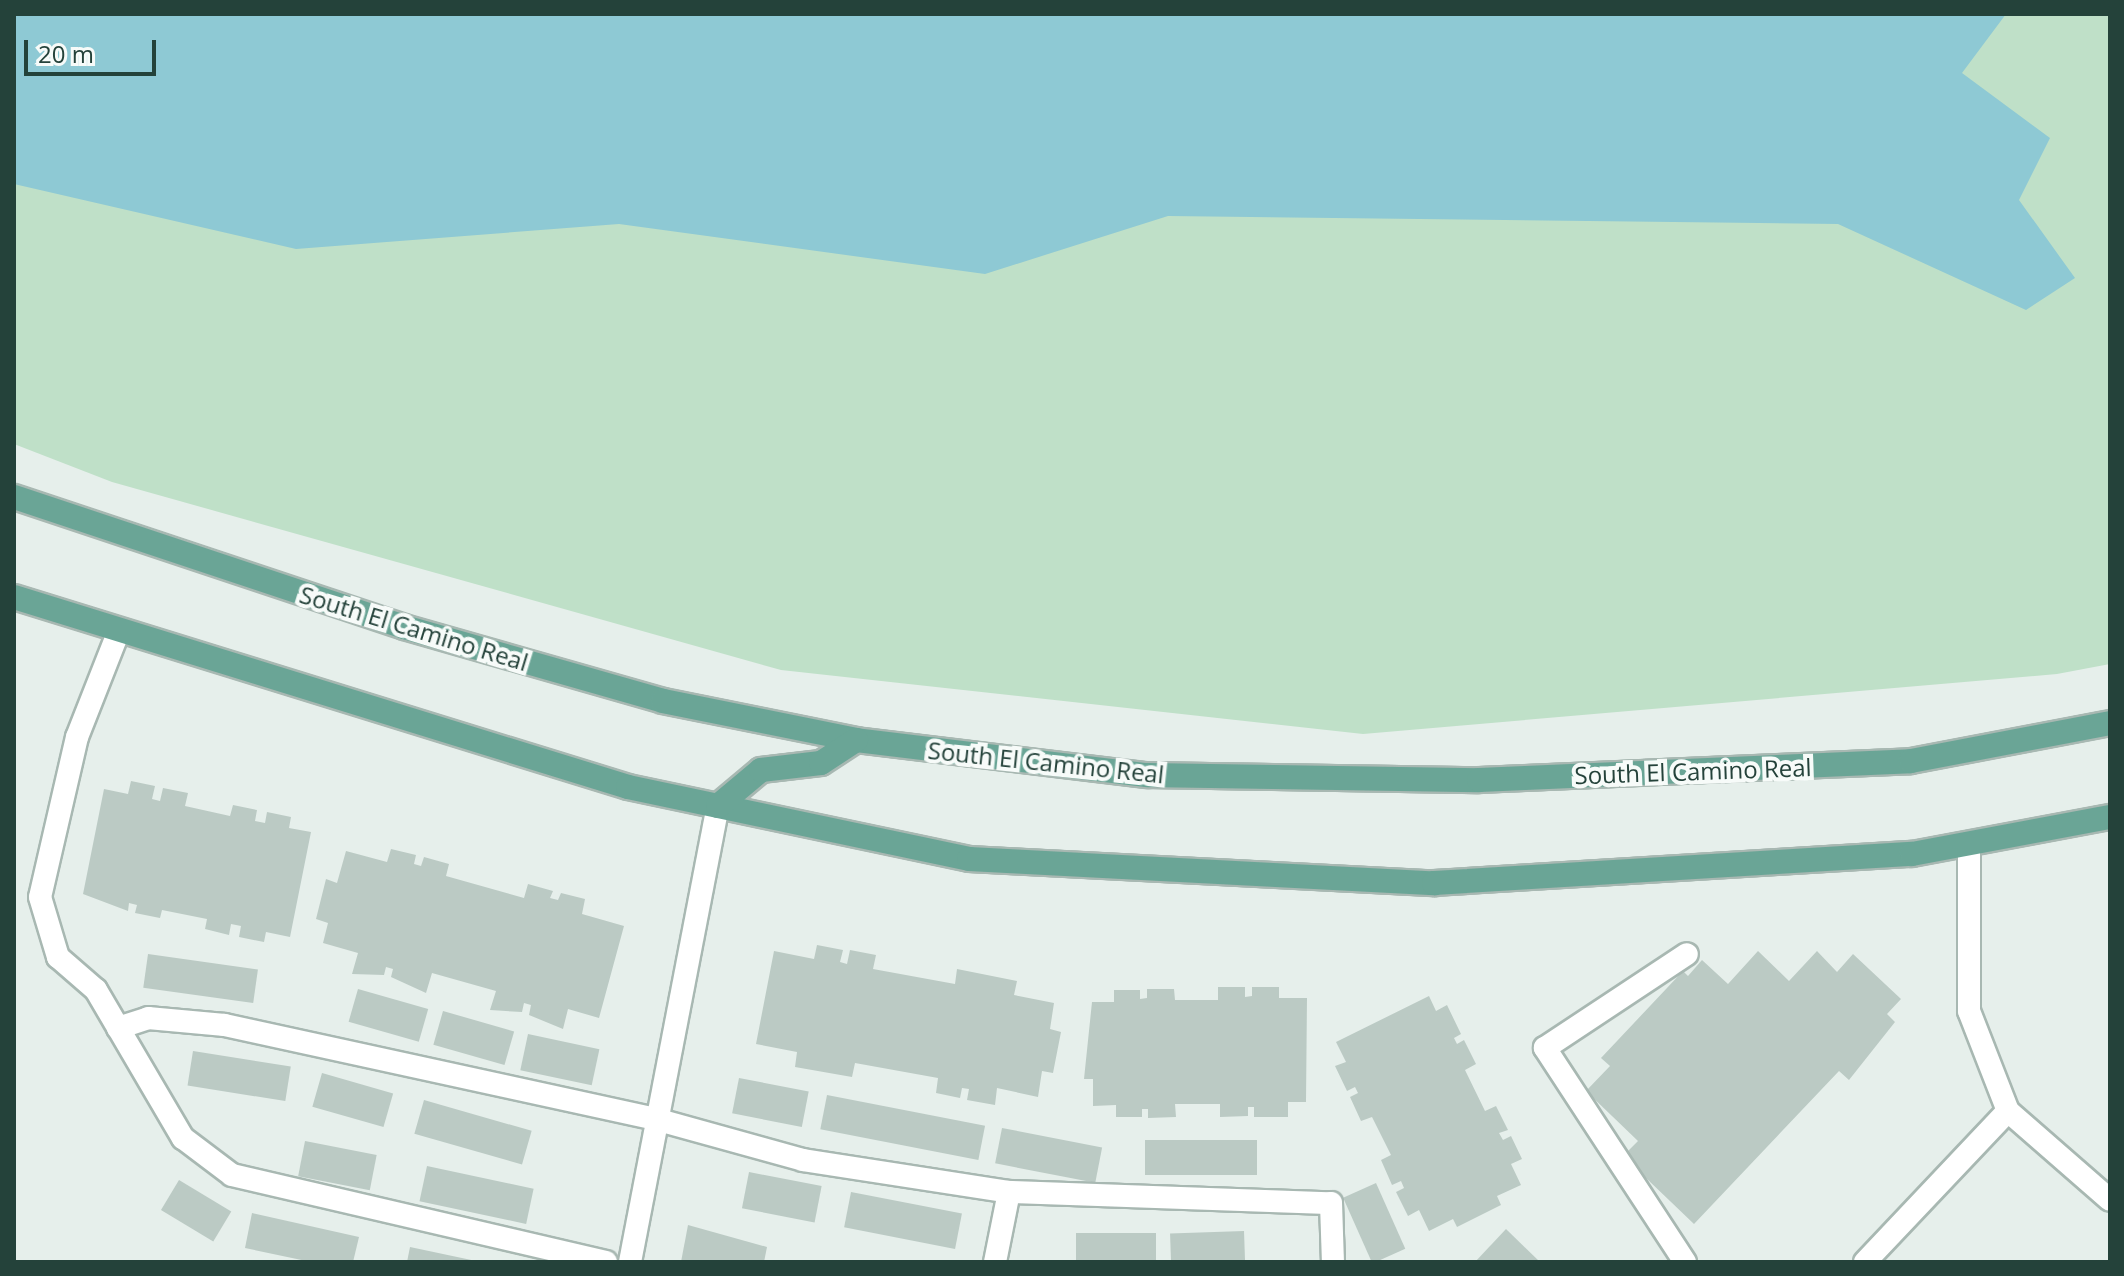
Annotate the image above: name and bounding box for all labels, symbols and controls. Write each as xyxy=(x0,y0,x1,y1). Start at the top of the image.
scale bar xyxy=(28,24,160,74)
text: 20 m xyxy=(38,37,94,70)
street label: South El Camino Real xyxy=(296,580,532,676)
street label: South El Camino Real xyxy=(927,735,1165,789)
street label: South El Camino Real xyxy=(1574,752,1812,790)

